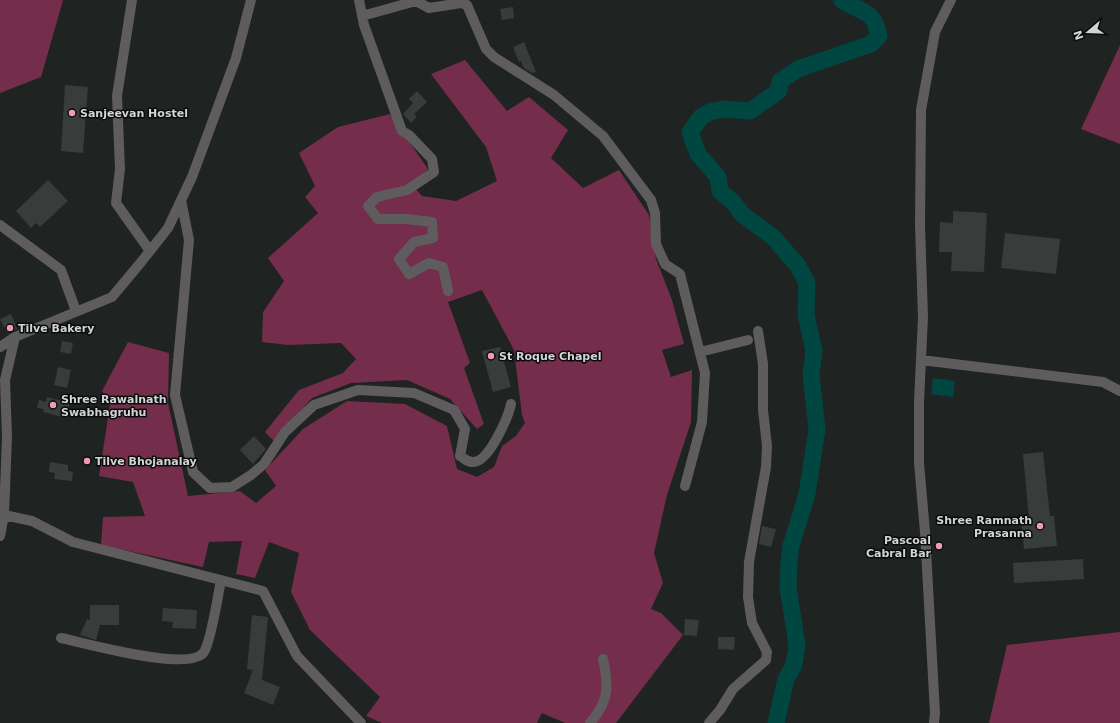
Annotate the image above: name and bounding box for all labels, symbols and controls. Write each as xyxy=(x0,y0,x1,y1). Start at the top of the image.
north arrow xyxy=(1068,12,1108,52)
text: N xyxy=(1071,29,1087,42)
place label: Sanjeevan Hostel xyxy=(80,107,188,120)
marker: Sanjeevan Hostel xyxy=(67,108,77,118)
place label: Tilve Bakery xyxy=(18,322,94,335)
marker: Tilve Bakery xyxy=(5,323,15,333)
place label: St Roque Chapel xyxy=(499,350,601,363)
marker: St Roque Chapel xyxy=(486,351,496,361)
place label: Shree Rawalnath Swabhagruhu xyxy=(61,393,167,419)
marker: Shree Rawalnath Swabhagruhu xyxy=(48,400,58,410)
place label: Tilve Bhojanalay xyxy=(95,455,197,468)
marker: Tilve Bhojanalay xyxy=(82,456,92,466)
place label: Shree Ramnath Prasanna xyxy=(936,514,1032,540)
marker: Shree Ramnath Prasanna xyxy=(1035,521,1045,531)
place label: Pascoal Cabral Bar xyxy=(866,534,932,560)
marker: Pascoal Cabral Bar xyxy=(934,541,944,551)

